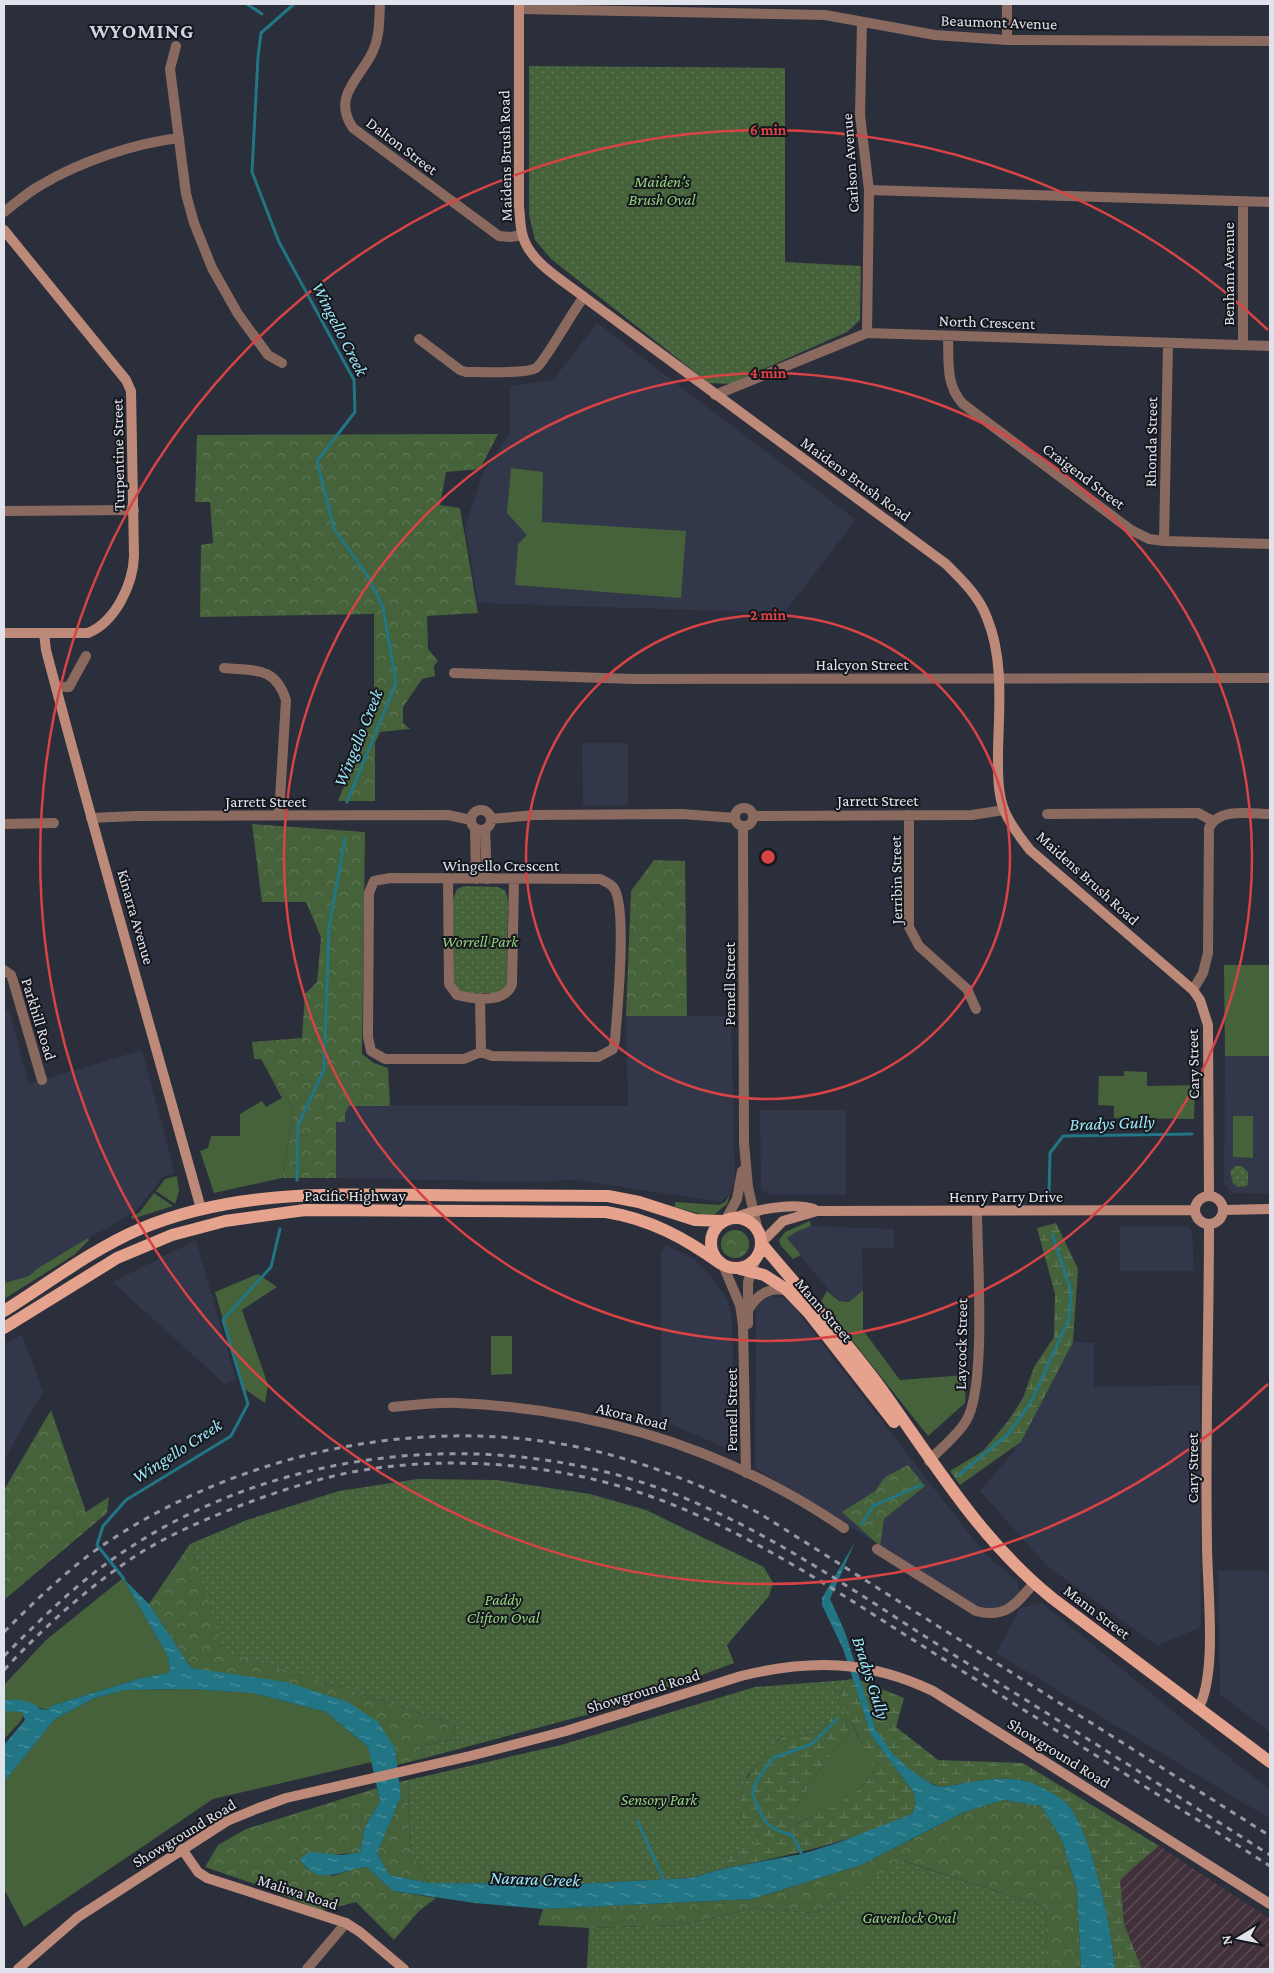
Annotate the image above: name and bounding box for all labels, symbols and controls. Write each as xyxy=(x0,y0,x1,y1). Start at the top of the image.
street label: Beaumont Avenue xyxy=(940,11,1058,33)
district label: WYOMING xyxy=(88,19,195,43)
street label: Maidens Brush Road xyxy=(495,90,515,222)
street label: Carlson Avenue xyxy=(838,113,862,213)
street label: Dalton Street xyxy=(363,114,441,179)
text: 6 min xyxy=(750,122,787,138)
park label: Maiden's Brush Oval xyxy=(629,173,697,208)
street label: Benham Avenue xyxy=(1220,222,1237,326)
water label: Wingello Creek xyxy=(308,279,373,380)
street label: North Crescent xyxy=(938,312,1036,332)
text: 4 min xyxy=(750,365,787,381)
street label: Rhonda Street xyxy=(1142,396,1160,487)
street label: Turpentine Street xyxy=(109,398,128,511)
street label: Maidens Brush Road xyxy=(798,433,915,525)
street label: Craigend Street xyxy=(1039,440,1129,514)
text: 2 min xyxy=(750,607,786,623)
street label: Halcyon Street xyxy=(816,656,909,674)
water label: Wingello Creek xyxy=(329,686,387,789)
street label: Jarrett Street xyxy=(835,792,919,810)
street label: Jarrett Street xyxy=(223,793,307,811)
street label: Maidens Brush Road xyxy=(1033,828,1143,929)
street label: Jerribin Street xyxy=(887,835,906,927)
centre of rings xyxy=(759,848,777,866)
street label: Wingello Crescent xyxy=(443,857,560,875)
street label: Kinarra Avenue xyxy=(114,868,158,966)
park label: Worrell Park xyxy=(442,933,519,950)
street label: Pemell Street xyxy=(721,942,738,1026)
street label: Parkhill Road xyxy=(18,976,60,1063)
street label: Cary Street xyxy=(1184,1028,1203,1099)
water label: Bradys Gully xyxy=(1069,1111,1156,1134)
street label: Pacific Highway xyxy=(304,1187,406,1205)
street label: Henry Parry Drive xyxy=(949,1188,1063,1206)
street label: Mann Street xyxy=(792,1275,857,1346)
street label: Laycock Street xyxy=(952,1297,971,1390)
street label: Pemell Street xyxy=(723,1368,740,1452)
street label: Akora Road xyxy=(595,1399,670,1433)
water label: Wingello Creek xyxy=(128,1414,227,1487)
street label: Cary Street xyxy=(1184,1432,1202,1503)
street label: Mann Street xyxy=(1061,1582,1134,1643)
park label: Paddy Clifton Oval xyxy=(466,1591,541,1627)
water label: Bradys Gully xyxy=(848,1634,894,1722)
street label: Showground Road xyxy=(584,1666,703,1717)
street label: Showground Road xyxy=(1004,1715,1114,1793)
park label: Sensory Park xyxy=(621,1791,698,1809)
street label: Showground Road xyxy=(129,1795,240,1871)
water label: Narara Creek xyxy=(489,1867,582,1891)
street label: Maliwa Road xyxy=(256,1871,341,1913)
park label: Gavenlock Oval xyxy=(862,1909,957,1926)
north arrow xyxy=(1214,1913,1264,1963)
text: N xyxy=(1217,1934,1235,1946)

